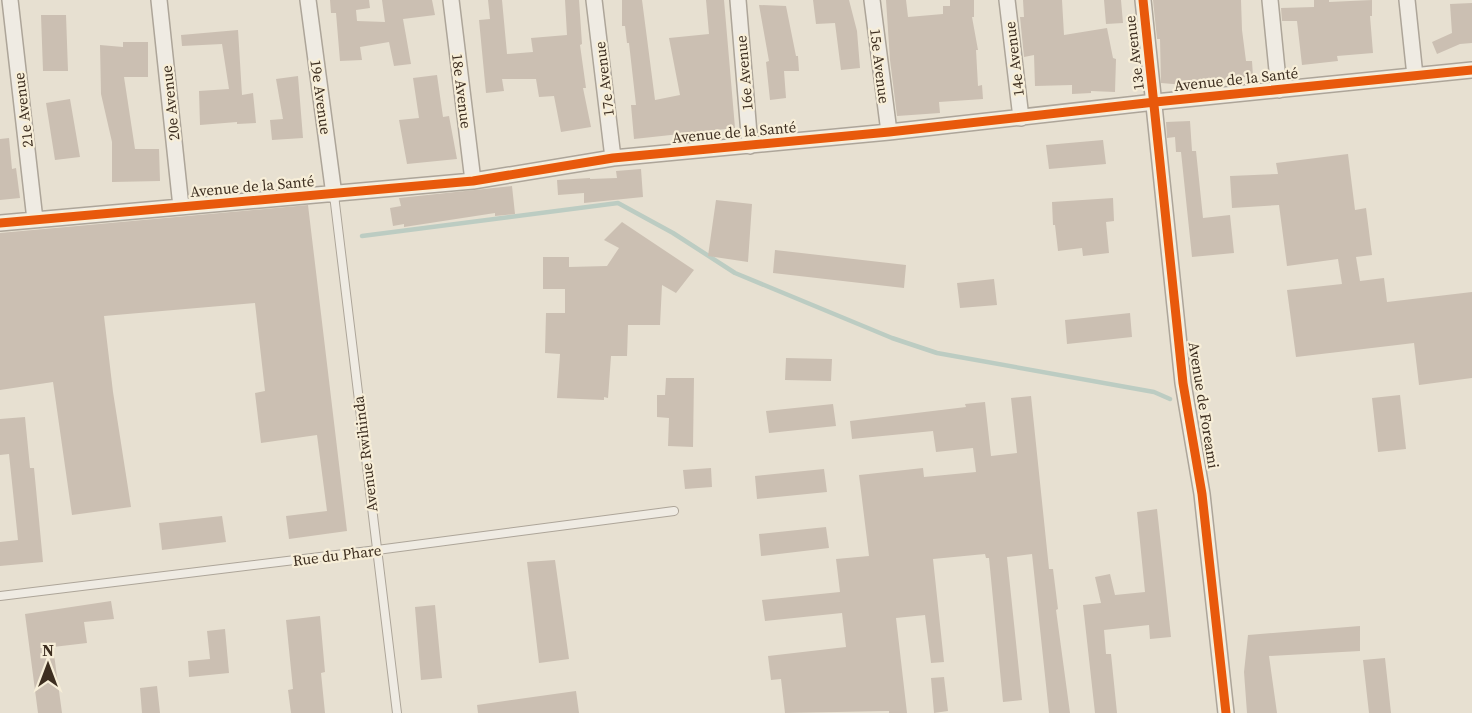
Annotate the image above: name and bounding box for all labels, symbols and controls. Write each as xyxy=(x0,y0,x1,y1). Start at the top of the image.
street label: 13e Avenue xyxy=(1119,14,1149,92)
street label: 14e Avenue xyxy=(999,20,1029,98)
street label: 15e Avenue xyxy=(865,27,895,105)
street label: 16e Avenue xyxy=(730,34,758,111)
street label: 17e Avenue xyxy=(589,40,619,118)
street label: 18e Avenue xyxy=(447,52,477,130)
street label: 19e Avenue xyxy=(305,58,337,136)
street label: Avenue de la Santé xyxy=(1173,62,1299,96)
street label: 20e Avenue xyxy=(156,64,184,142)
street label: 21e Avenue xyxy=(8,71,38,149)
street label: Avenue de la Santé xyxy=(671,116,797,148)
street label: Avenue de la Santé xyxy=(189,170,315,202)
street label: Avenue de Foreami xyxy=(1184,340,1224,470)
street label: Avenue Rwihinda xyxy=(347,394,383,513)
street label: Rue du Phare xyxy=(291,539,383,571)
north arrow xyxy=(18,635,78,695)
text: N xyxy=(42,639,54,661)

